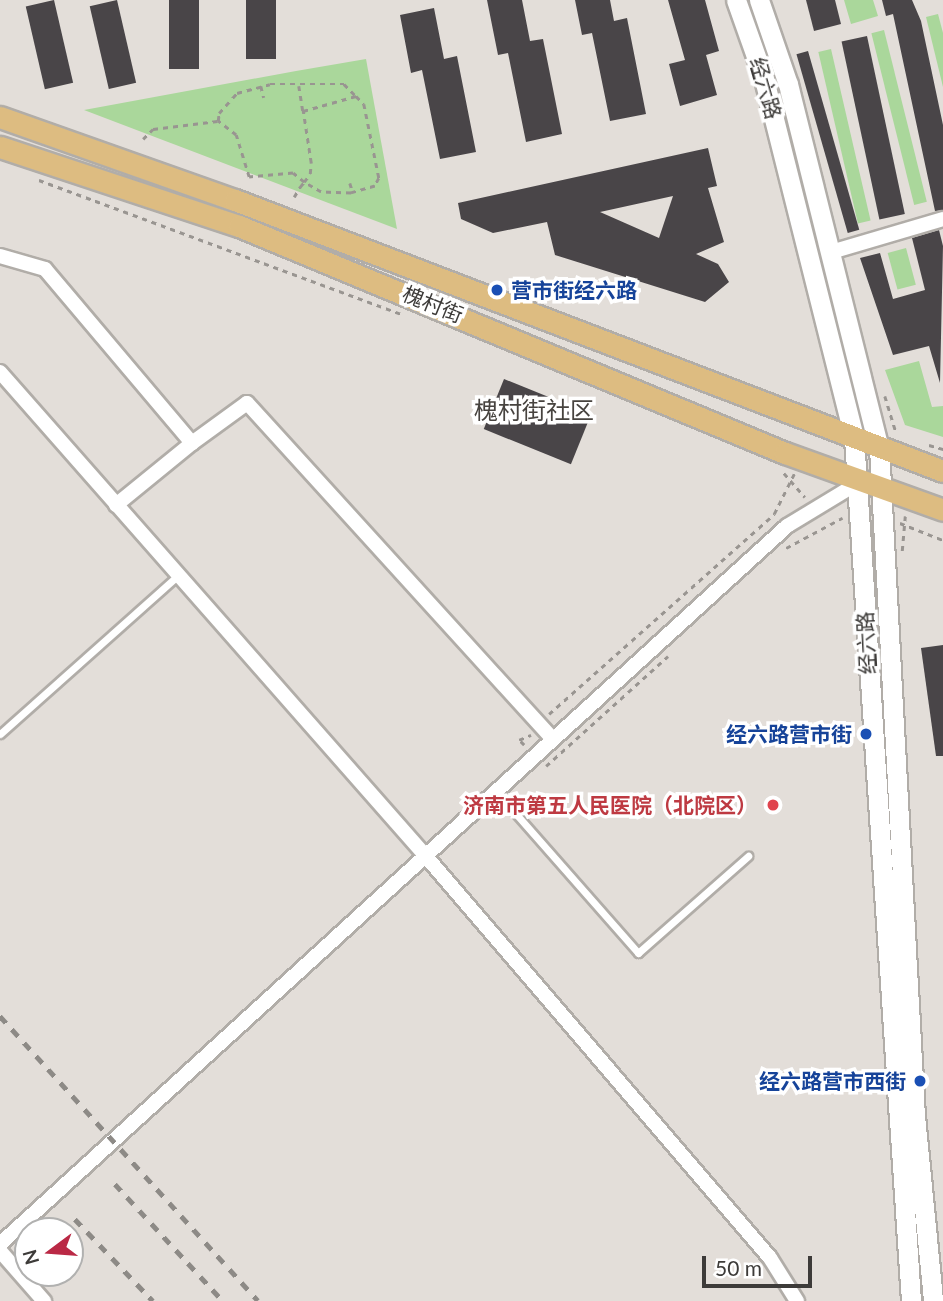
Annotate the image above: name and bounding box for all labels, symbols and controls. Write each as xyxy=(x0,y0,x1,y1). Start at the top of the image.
street label: 经六路 xyxy=(745,54,787,122)
place label: 营市街经六路 xyxy=(511,277,637,303)
street label: 槐村街 xyxy=(399,281,467,327)
marker: 营市街经六路 xyxy=(489,282,505,298)
district label: 槐村街社区 xyxy=(474,396,594,424)
street label: 经六路 xyxy=(852,611,880,675)
place label: 经六路营市街 xyxy=(726,721,852,747)
marker: 经六路营市街 xyxy=(858,726,874,742)
place label: 济南市第五人民医院（北院区） xyxy=(463,792,757,818)
marker: 济南市第五人民医院（北院区） xyxy=(763,795,783,815)
place label: 经六路营市西街 xyxy=(759,1068,906,1094)
marker: 经六路营市西街 xyxy=(912,1073,928,1089)
north arrow xyxy=(14,1217,84,1287)
scale bar xyxy=(705,1242,815,1286)
text: N xyxy=(17,1247,43,1268)
text: 50 m xyxy=(715,1255,762,1280)

